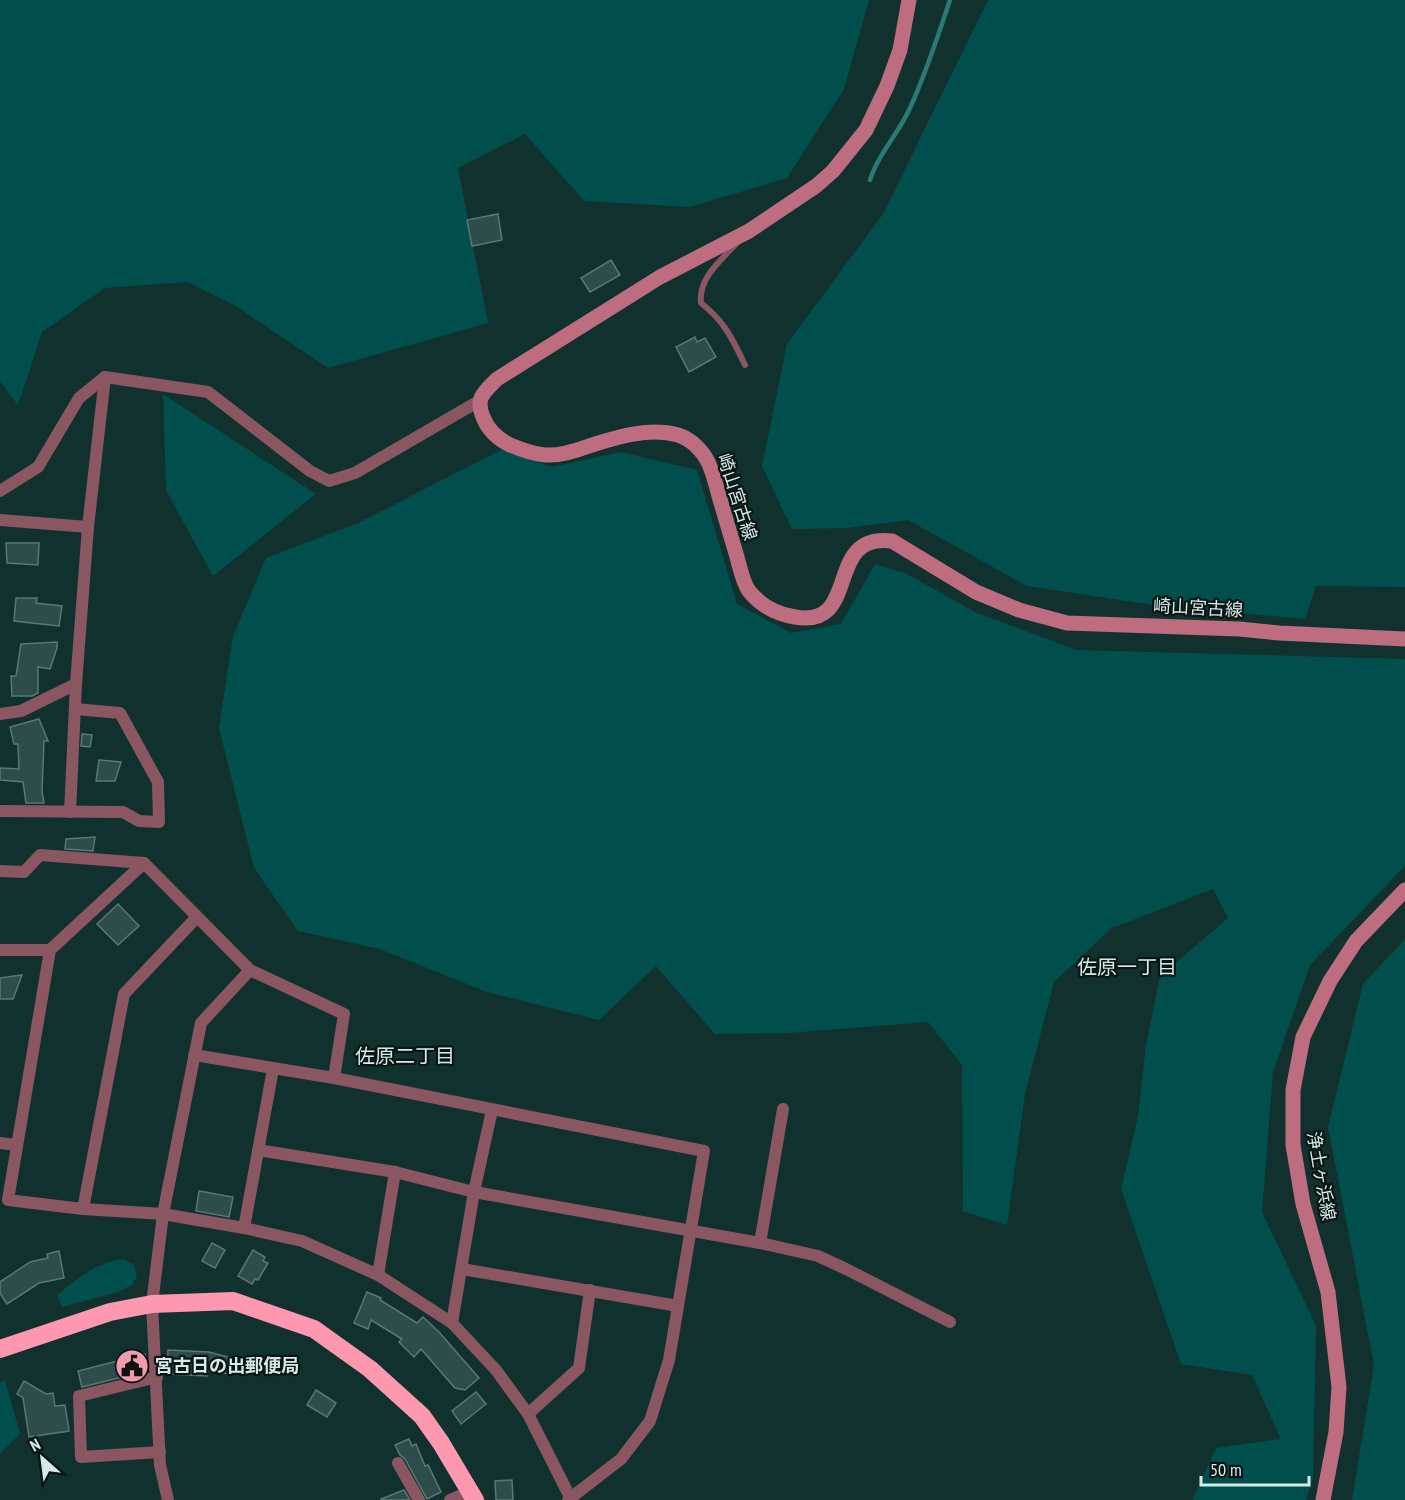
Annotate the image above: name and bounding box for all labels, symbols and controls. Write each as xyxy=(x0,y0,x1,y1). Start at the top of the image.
street label: 崎山宮古線 xyxy=(713,450,762,543)
street label: 崎山宮古線 xyxy=(1152,594,1244,621)
district label: 佐原一丁目 xyxy=(1077,954,1177,980)
district label: 佐原二丁目 xyxy=(355,1043,455,1069)
street label: 浄土ヶ浜線 xyxy=(1302,1130,1341,1222)
public building icon: 宮古日の出郵便局 xyxy=(114,1348,150,1384)
place label: 宮古日の出郵便局 xyxy=(155,1354,299,1377)
north arrow xyxy=(12,1428,72,1488)
text: N xyxy=(26,1434,43,1456)
scale bar xyxy=(1201,1449,1309,1487)
text: 50 m xyxy=(1210,1458,1242,1481)

